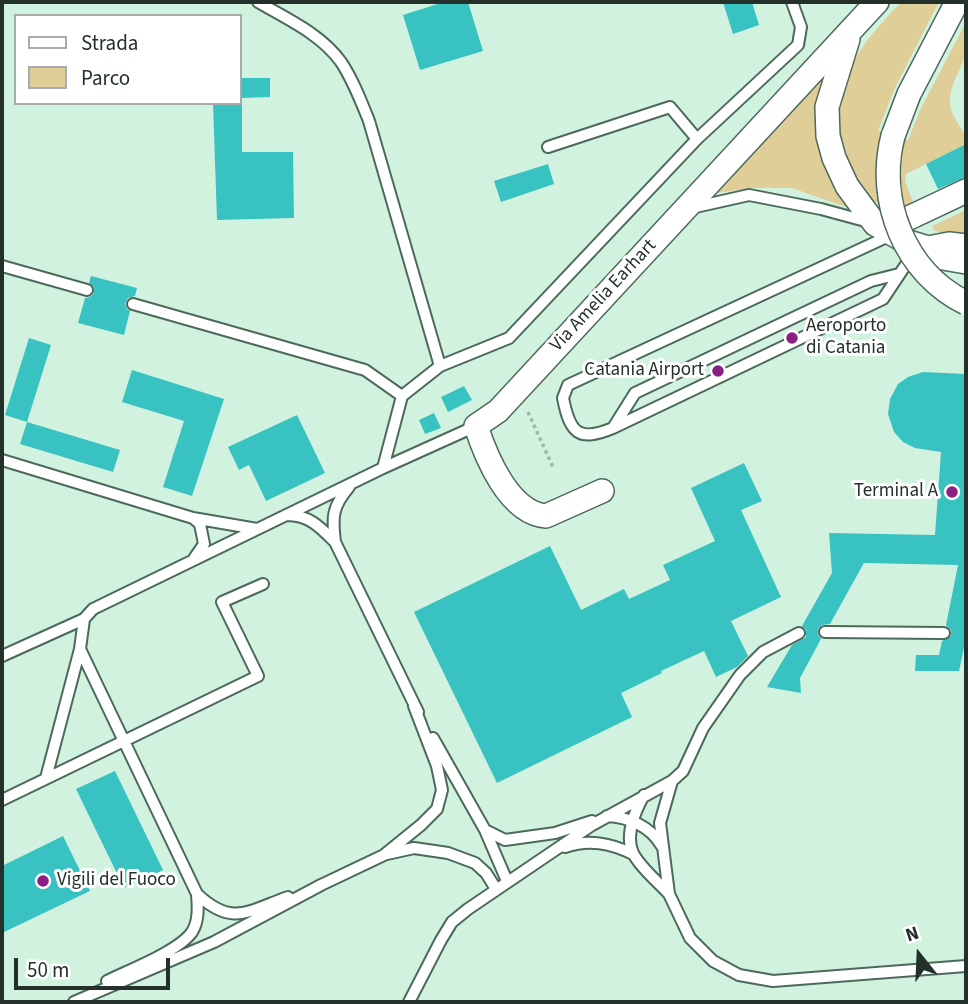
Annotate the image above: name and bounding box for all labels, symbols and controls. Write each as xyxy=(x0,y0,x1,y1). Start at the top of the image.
legend xyxy=(14,14,242,105)
text: Strada xyxy=(81,28,138,58)
text: Parco xyxy=(81,63,130,93)
street label: Via Amelia Earhart xyxy=(546,235,662,357)
place label: Aeroporto di Catania xyxy=(806,316,886,360)
marker: Aeroporto di Catania xyxy=(784,330,800,346)
place label: Catania Airport xyxy=(584,360,704,382)
marker: Catania Airport xyxy=(710,363,726,379)
place label: Terminal A xyxy=(854,481,938,503)
marker: Terminal A xyxy=(944,484,960,500)
place label: Vigili del Fuoco xyxy=(57,870,176,892)
marker: Vigili del Fuoco xyxy=(35,873,51,889)
north arrow xyxy=(884,920,954,990)
text: N xyxy=(902,920,923,949)
scale bar xyxy=(18,944,173,988)
text: 50 m xyxy=(27,955,69,985)

